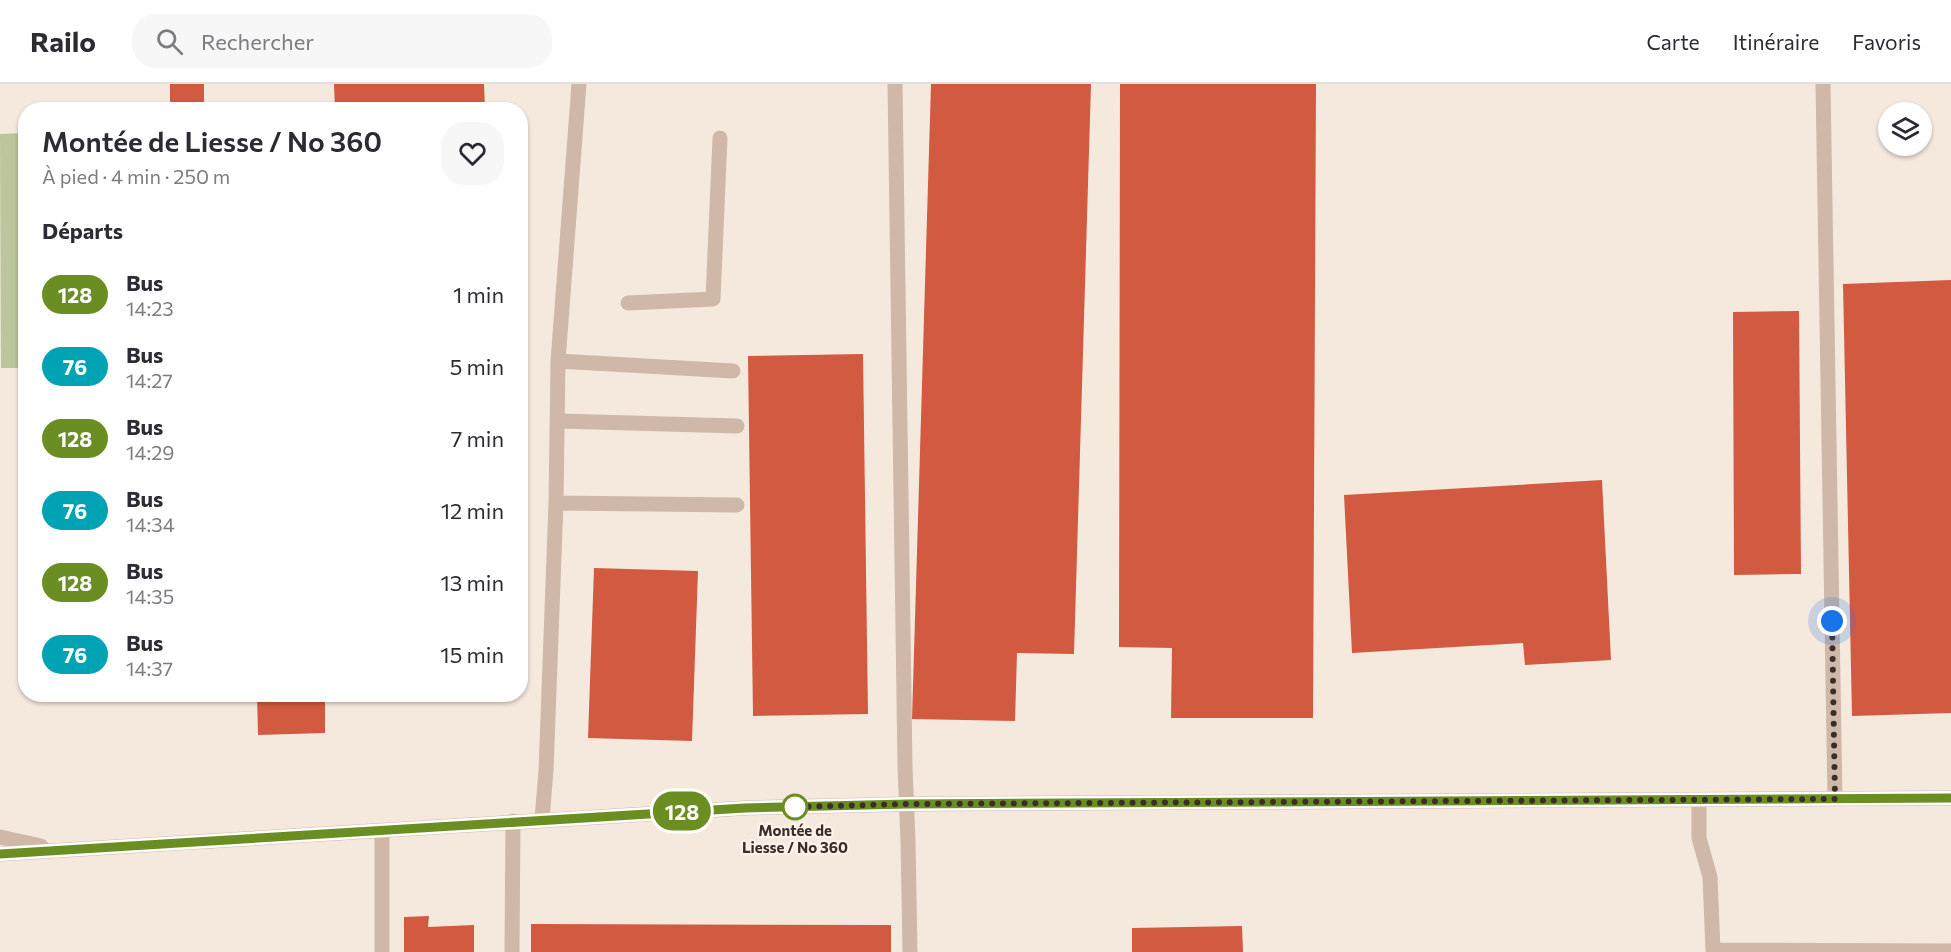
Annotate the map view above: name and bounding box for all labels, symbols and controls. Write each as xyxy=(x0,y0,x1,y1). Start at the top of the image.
search box xyxy=(132,14,552,68)
text: Railo xyxy=(30,24,96,58)
icon: search xyxy=(153,25,186,58)
text: Rechercher xyxy=(201,28,314,55)
text: Carte xyxy=(1646,29,1700,54)
text: Itinéraire xyxy=(1733,29,1819,54)
text: Favoris xyxy=(1852,29,1921,54)
map controls xyxy=(1878,102,1932,156)
button: layers xyxy=(1878,102,1932,156)
button: heart xyxy=(441,122,504,185)
text: Montée de Liesse / No 360 xyxy=(42,124,382,158)
text: À pied · 4 min · 250 m xyxy=(42,164,230,188)
text: Départs xyxy=(42,217,123,244)
text: Bus xyxy=(126,269,163,296)
text: 1 min xyxy=(453,281,504,308)
text: 128 xyxy=(58,282,92,307)
text: 14:23 xyxy=(126,296,174,320)
text: Bus xyxy=(126,341,163,368)
text: 5 min xyxy=(450,353,504,380)
text: 76 xyxy=(63,354,87,379)
text: 14:27 xyxy=(126,368,173,392)
text: Bus xyxy=(126,413,163,440)
text: 7 min xyxy=(451,425,504,452)
text: 128 xyxy=(58,426,92,451)
text: 14:29 xyxy=(126,440,174,464)
text: Bus xyxy=(126,485,163,512)
text: 12 min xyxy=(441,497,504,524)
text: 76 xyxy=(63,498,87,523)
text: 14:34 xyxy=(126,512,175,536)
text: Bus xyxy=(126,557,163,584)
text: 13 min xyxy=(440,569,504,596)
text: 128 xyxy=(58,570,92,595)
text: 14:35 xyxy=(126,584,174,608)
your location xyxy=(1817,606,1847,636)
text: Bus xyxy=(126,629,163,656)
text: 15 min xyxy=(440,641,504,668)
text: 76 xyxy=(63,642,87,667)
text: 14:37 xyxy=(126,656,173,680)
line badge: 128 xyxy=(648,792,716,830)
marker: Montée de Liesse / No 360 xyxy=(782,794,808,820)
text: 128 xyxy=(665,799,699,824)
place label: Montée de Liesse / No 360 xyxy=(742,821,848,856)

